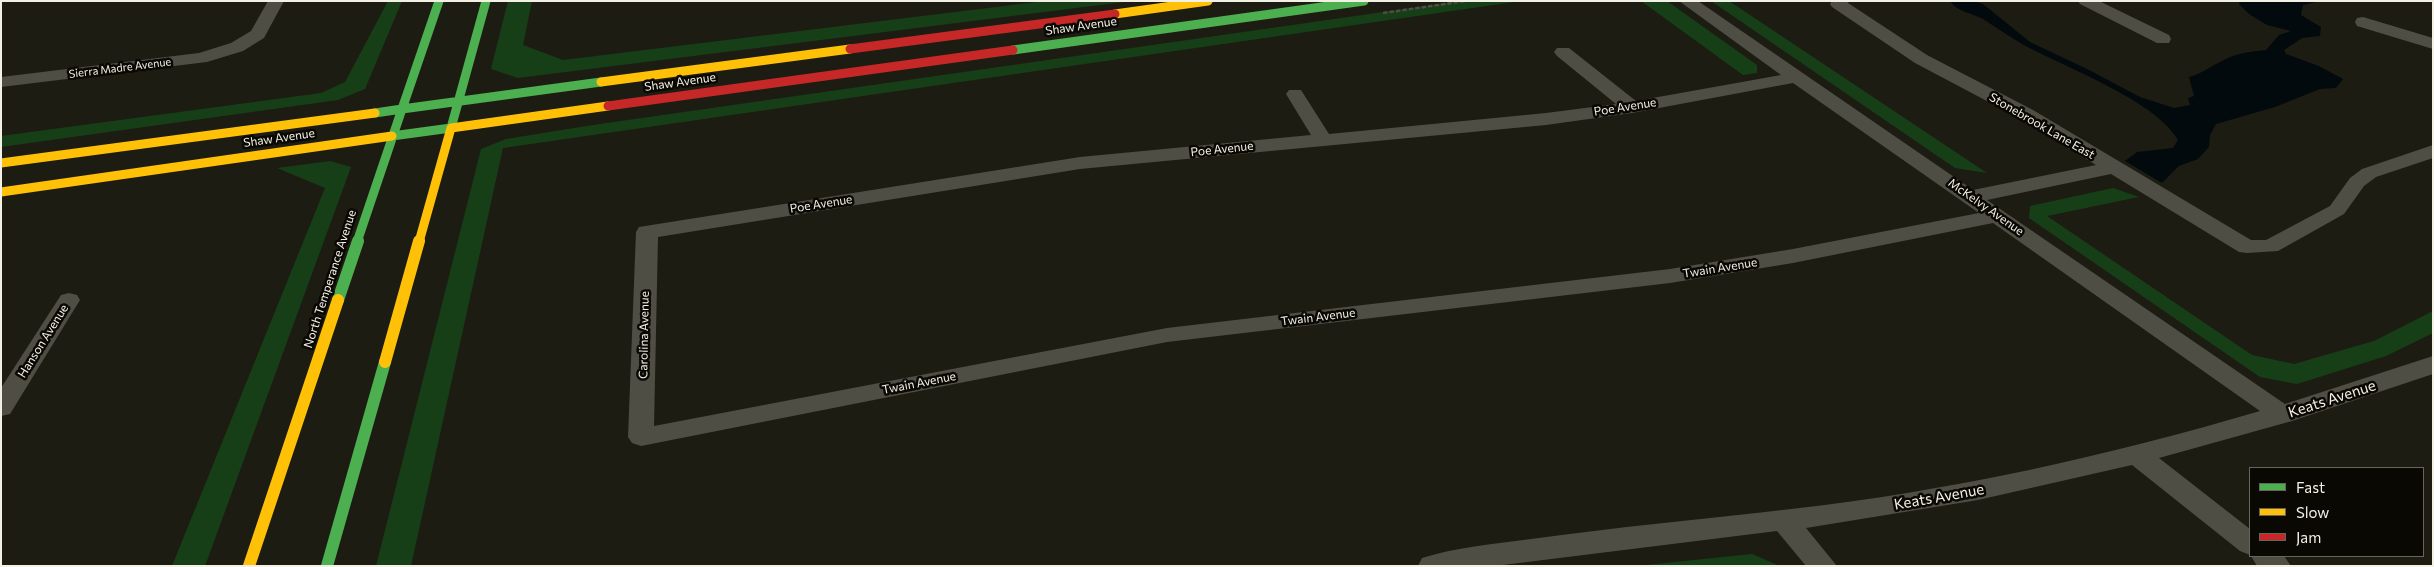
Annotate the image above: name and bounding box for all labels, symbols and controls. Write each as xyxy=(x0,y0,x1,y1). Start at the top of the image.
street label: Shaw Avenue xyxy=(1044,14,1118,38)
street label: Sierra Madre Avenue xyxy=(68,55,172,81)
street label: Shaw Avenue xyxy=(643,70,717,94)
street label: Stonebrook Lane East xyxy=(1987,90,2097,162)
street label: Poe Avenue xyxy=(1593,95,1657,119)
street label: Shaw Avenue xyxy=(242,126,316,150)
street label: Poe Avenue xyxy=(1190,139,1254,159)
street label: McKelvy Avenue xyxy=(1945,176,2027,238)
street label: Poe Avenue xyxy=(789,192,853,216)
street label: North Temperance Avenue xyxy=(301,208,359,350)
street label: Twain Avenue xyxy=(1682,255,1758,281)
street label: Carolina Avenue xyxy=(636,291,652,379)
street label: Hanson Avenue xyxy=(15,302,71,380)
street label: Twain Avenue xyxy=(1280,305,1356,329)
street label: Twain Avenue xyxy=(881,369,957,397)
street label: Keats Avenue xyxy=(2286,376,2378,422)
legend xyxy=(2249,467,2424,557)
text: Fast xyxy=(2296,478,2325,496)
street label: Keats Avenue xyxy=(1893,480,1985,514)
text: Slow xyxy=(2296,503,2329,521)
text: Jam xyxy=(2296,528,2321,546)

